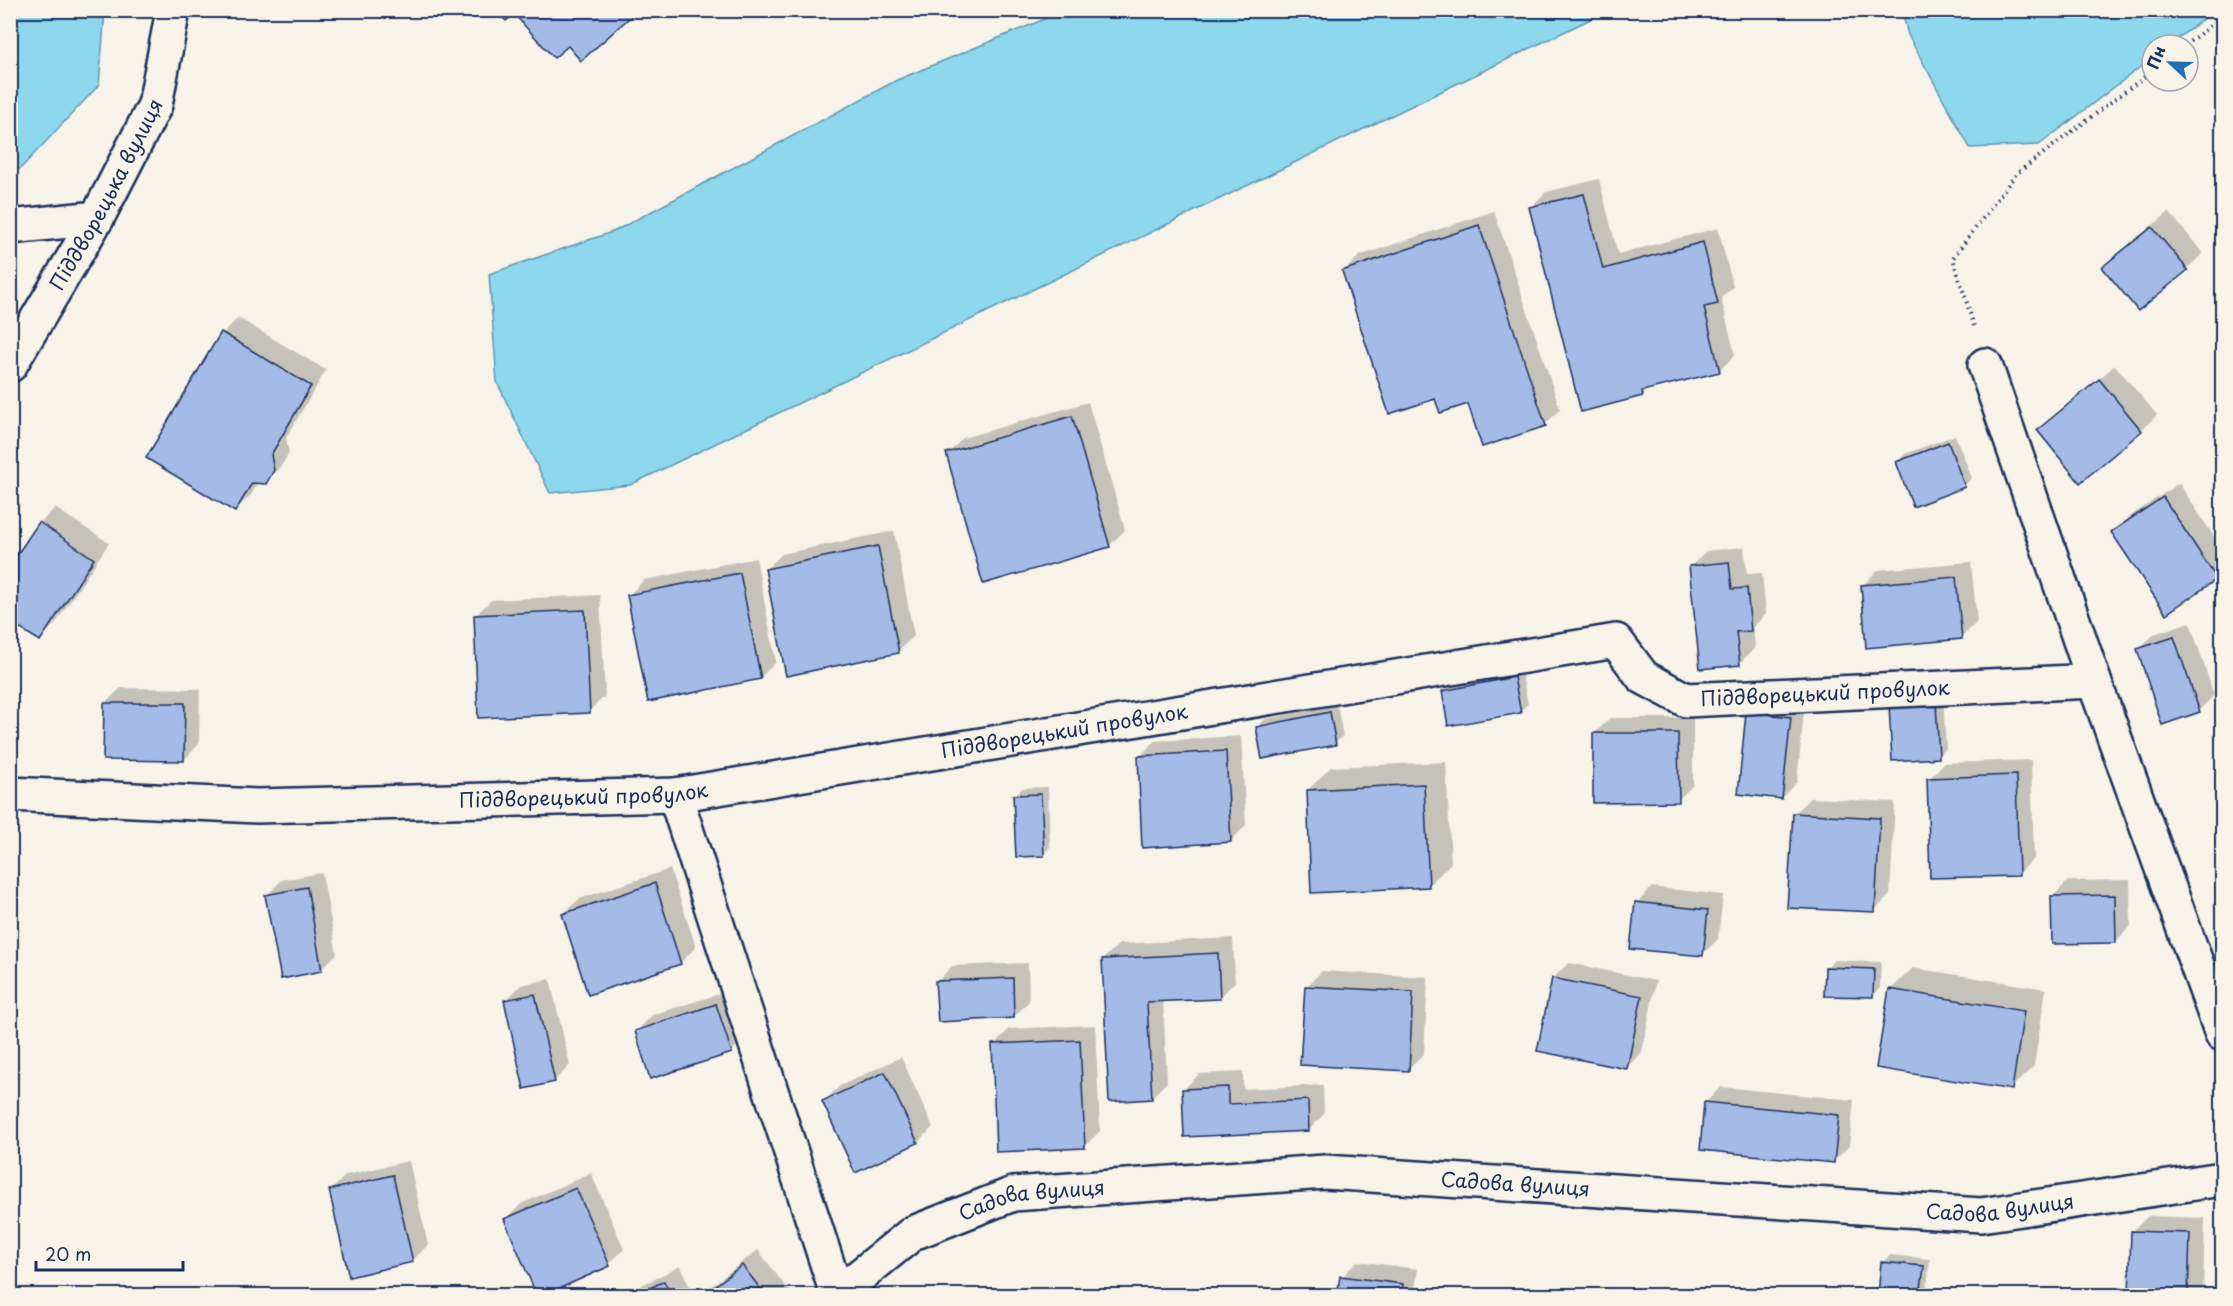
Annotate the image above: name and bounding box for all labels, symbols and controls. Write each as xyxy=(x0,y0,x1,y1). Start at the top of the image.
north arrow xyxy=(2140,33,2200,93)
text: Пн xyxy=(2140,42,2171,72)
street label: Піддворецька вулиця xyxy=(42,93,170,295)
street label: Піддворецький провулок xyxy=(1700,672,1950,713)
street label: Піддворецький провулок xyxy=(939,695,1190,765)
street label: Піддворецький провулок xyxy=(459,774,710,815)
street label: Садова вулиця xyxy=(1440,1164,1591,1203)
street label: Садова вулиця xyxy=(954,1172,1106,1228)
street label: Садова вулиця xyxy=(1925,1185,2076,1230)
scale bar xyxy=(36,1234,183,1272)
text: 20 m xyxy=(45,1240,91,1267)

